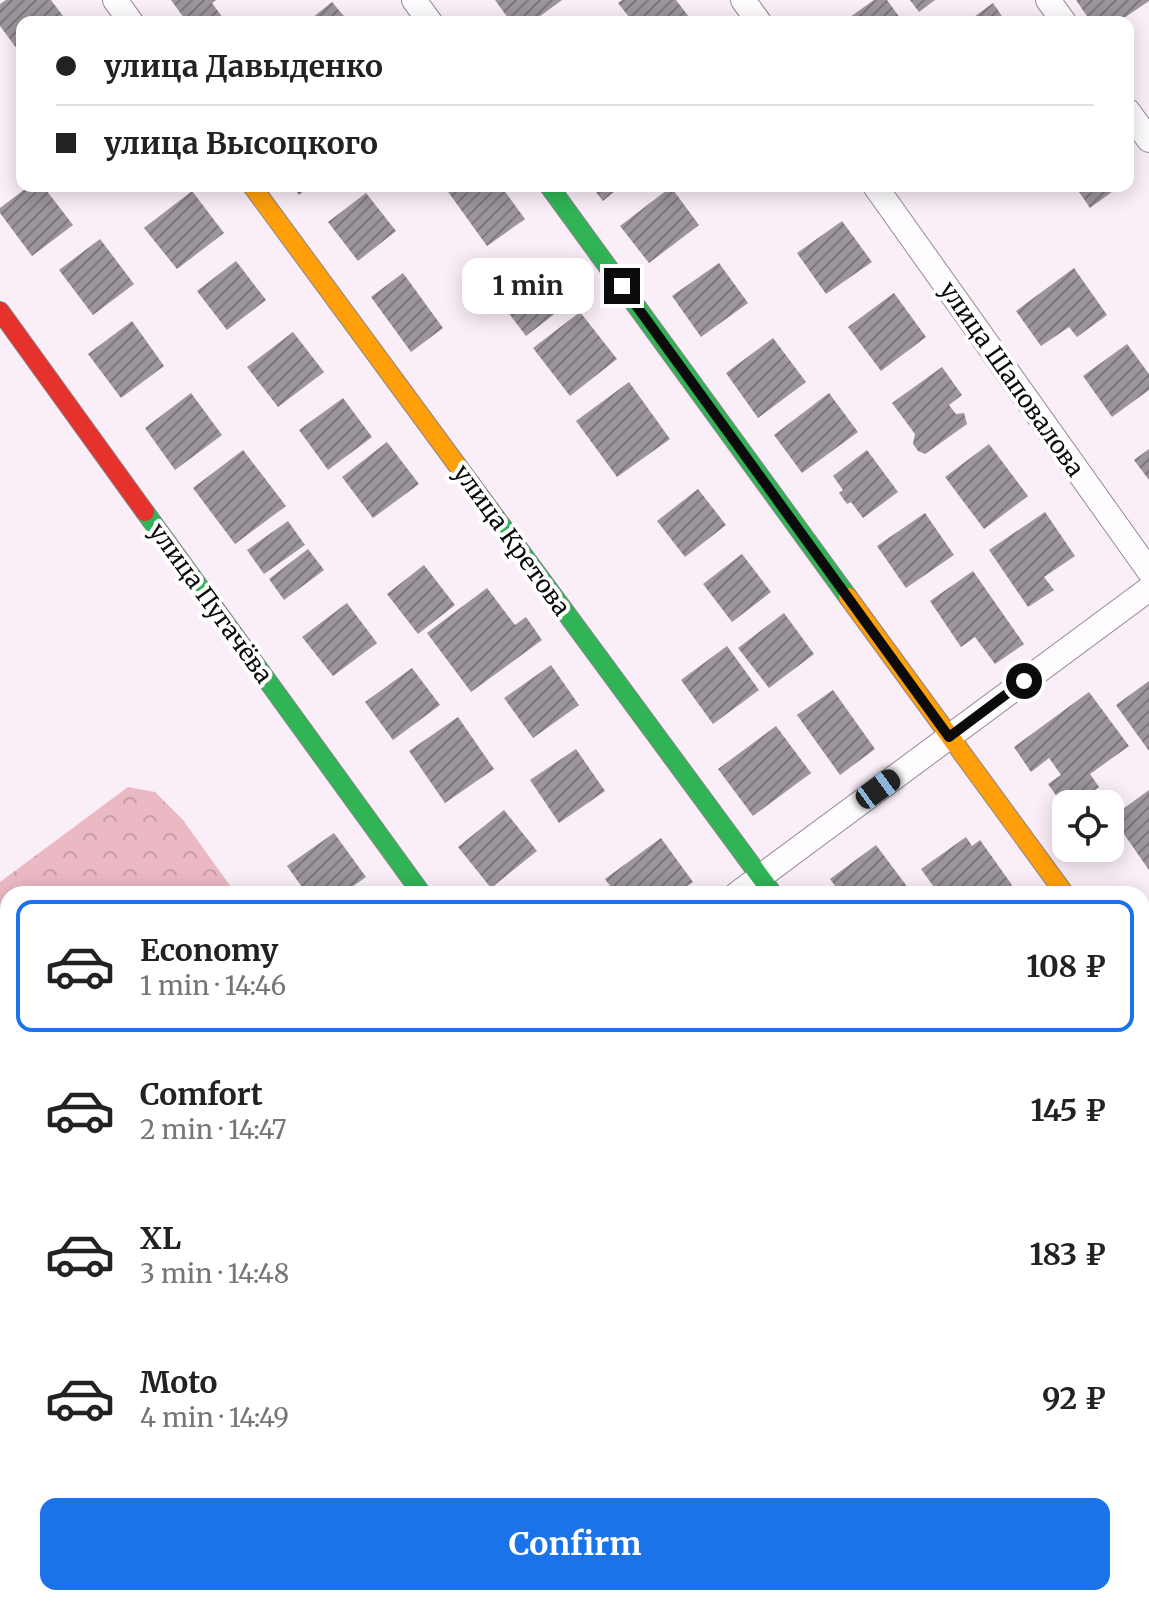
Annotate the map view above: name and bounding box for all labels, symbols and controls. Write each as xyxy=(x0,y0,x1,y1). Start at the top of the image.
text: улица Давыденко xyxy=(104,47,383,85)
text: улица Высоцкого xyxy=(104,124,378,162)
callout: 1 min xyxy=(462,258,594,314)
route end xyxy=(604,268,640,304)
text: 1 min xyxy=(493,269,563,302)
street label: улица Шаповалова xyxy=(933,275,1091,483)
street label: улица Кретова xyxy=(447,458,577,622)
street label: улица Пугачёва xyxy=(142,517,280,689)
route start xyxy=(1006,663,1042,699)
car xyxy=(852,765,904,813)
map controls xyxy=(1052,790,1124,862)
button: locate xyxy=(1052,790,1124,862)
icon: car xyxy=(44,930,116,1002)
text: Economy xyxy=(140,931,278,969)
text: 108 ₽ xyxy=(1026,947,1106,985)
text: 1 min · 14:46 xyxy=(140,969,286,1002)
icon: car xyxy=(44,1074,116,1146)
text: Comfort xyxy=(140,1075,263,1113)
text: 145 ₽ xyxy=(1030,1091,1106,1129)
text: 2 min · 14:47 xyxy=(140,1113,287,1146)
icon: car xyxy=(44,1218,116,1290)
text: XL xyxy=(140,1219,181,1257)
text: 183 ₽ xyxy=(1030,1235,1106,1273)
text: 3 min · 14:48 xyxy=(140,1257,289,1290)
icon: car xyxy=(44,1362,116,1434)
text: Moto xyxy=(140,1363,218,1401)
text: 92 ₽ xyxy=(1042,1379,1106,1417)
text: 4 min · 14:49 xyxy=(140,1401,289,1434)
button: Confirm xyxy=(40,1498,1110,1590)

